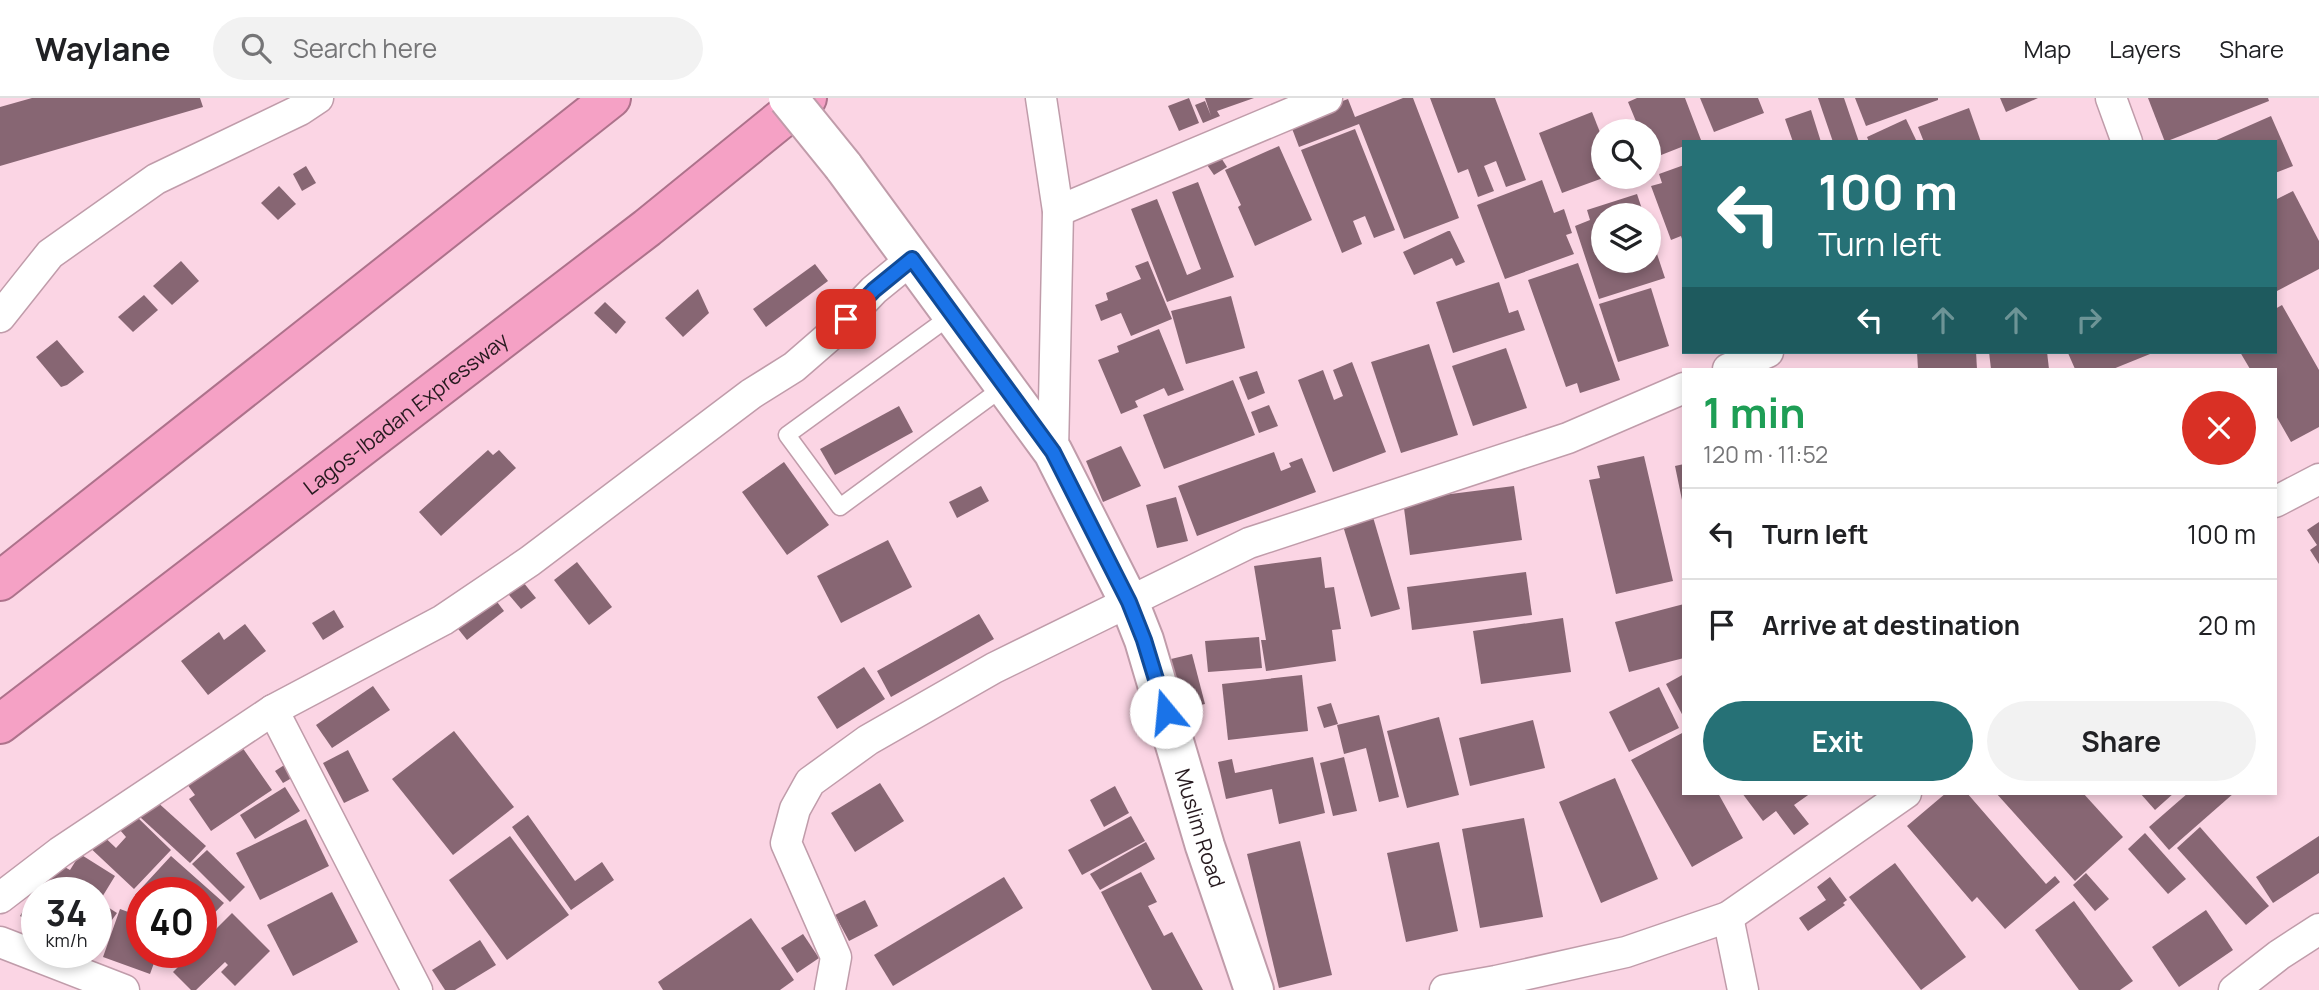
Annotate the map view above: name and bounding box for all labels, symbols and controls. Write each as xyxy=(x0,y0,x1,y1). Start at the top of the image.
search box xyxy=(213,17,703,80)
text: Waylane xyxy=(35,26,171,71)
icon: search xyxy=(237,29,275,67)
text: Search here xyxy=(293,30,437,66)
text: Map xyxy=(2024,32,2071,65)
text: Layers xyxy=(2109,32,2181,65)
text: Share xyxy=(2219,32,2284,65)
map controls xyxy=(1591,119,1661,273)
button: search xyxy=(1591,119,1661,189)
text: 100 m xyxy=(1818,158,1958,225)
icon: left xyxy=(1703,168,1794,259)
button: layers xyxy=(1591,203,1661,273)
text: Turn left xyxy=(1818,222,1942,266)
pin xyxy=(816,289,876,349)
icon: arrive xyxy=(827,300,865,338)
icon: left xyxy=(1851,301,1889,339)
icon: ahead xyxy=(1924,301,1962,339)
icon: ahead xyxy=(1997,301,2035,339)
icon: right xyxy=(2070,301,2108,339)
street label: Lagos-Ibadan Expressway xyxy=(297,326,514,501)
text: 1 min xyxy=(1703,383,1806,441)
button: close xyxy=(2182,391,2256,465)
text: 120 m · 11:52 xyxy=(1703,438,1828,470)
icon: left xyxy=(1703,515,1741,553)
text: Turn left xyxy=(1762,516,1869,552)
text: 100 m xyxy=(2187,516,2256,552)
icon: arrive xyxy=(1703,606,1741,644)
text: Arrive at destination xyxy=(1762,607,2020,643)
text: 20 m xyxy=(2198,607,2256,643)
position arrow xyxy=(1129,675,1203,749)
button: Exit xyxy=(1703,701,1973,781)
button: Share xyxy=(1987,701,2256,781)
street label: Muslim Road xyxy=(1169,765,1232,891)
speed limit sign: 40 xyxy=(126,877,217,968)
text: 34 xyxy=(46,889,87,937)
text: km/h xyxy=(46,928,87,952)

